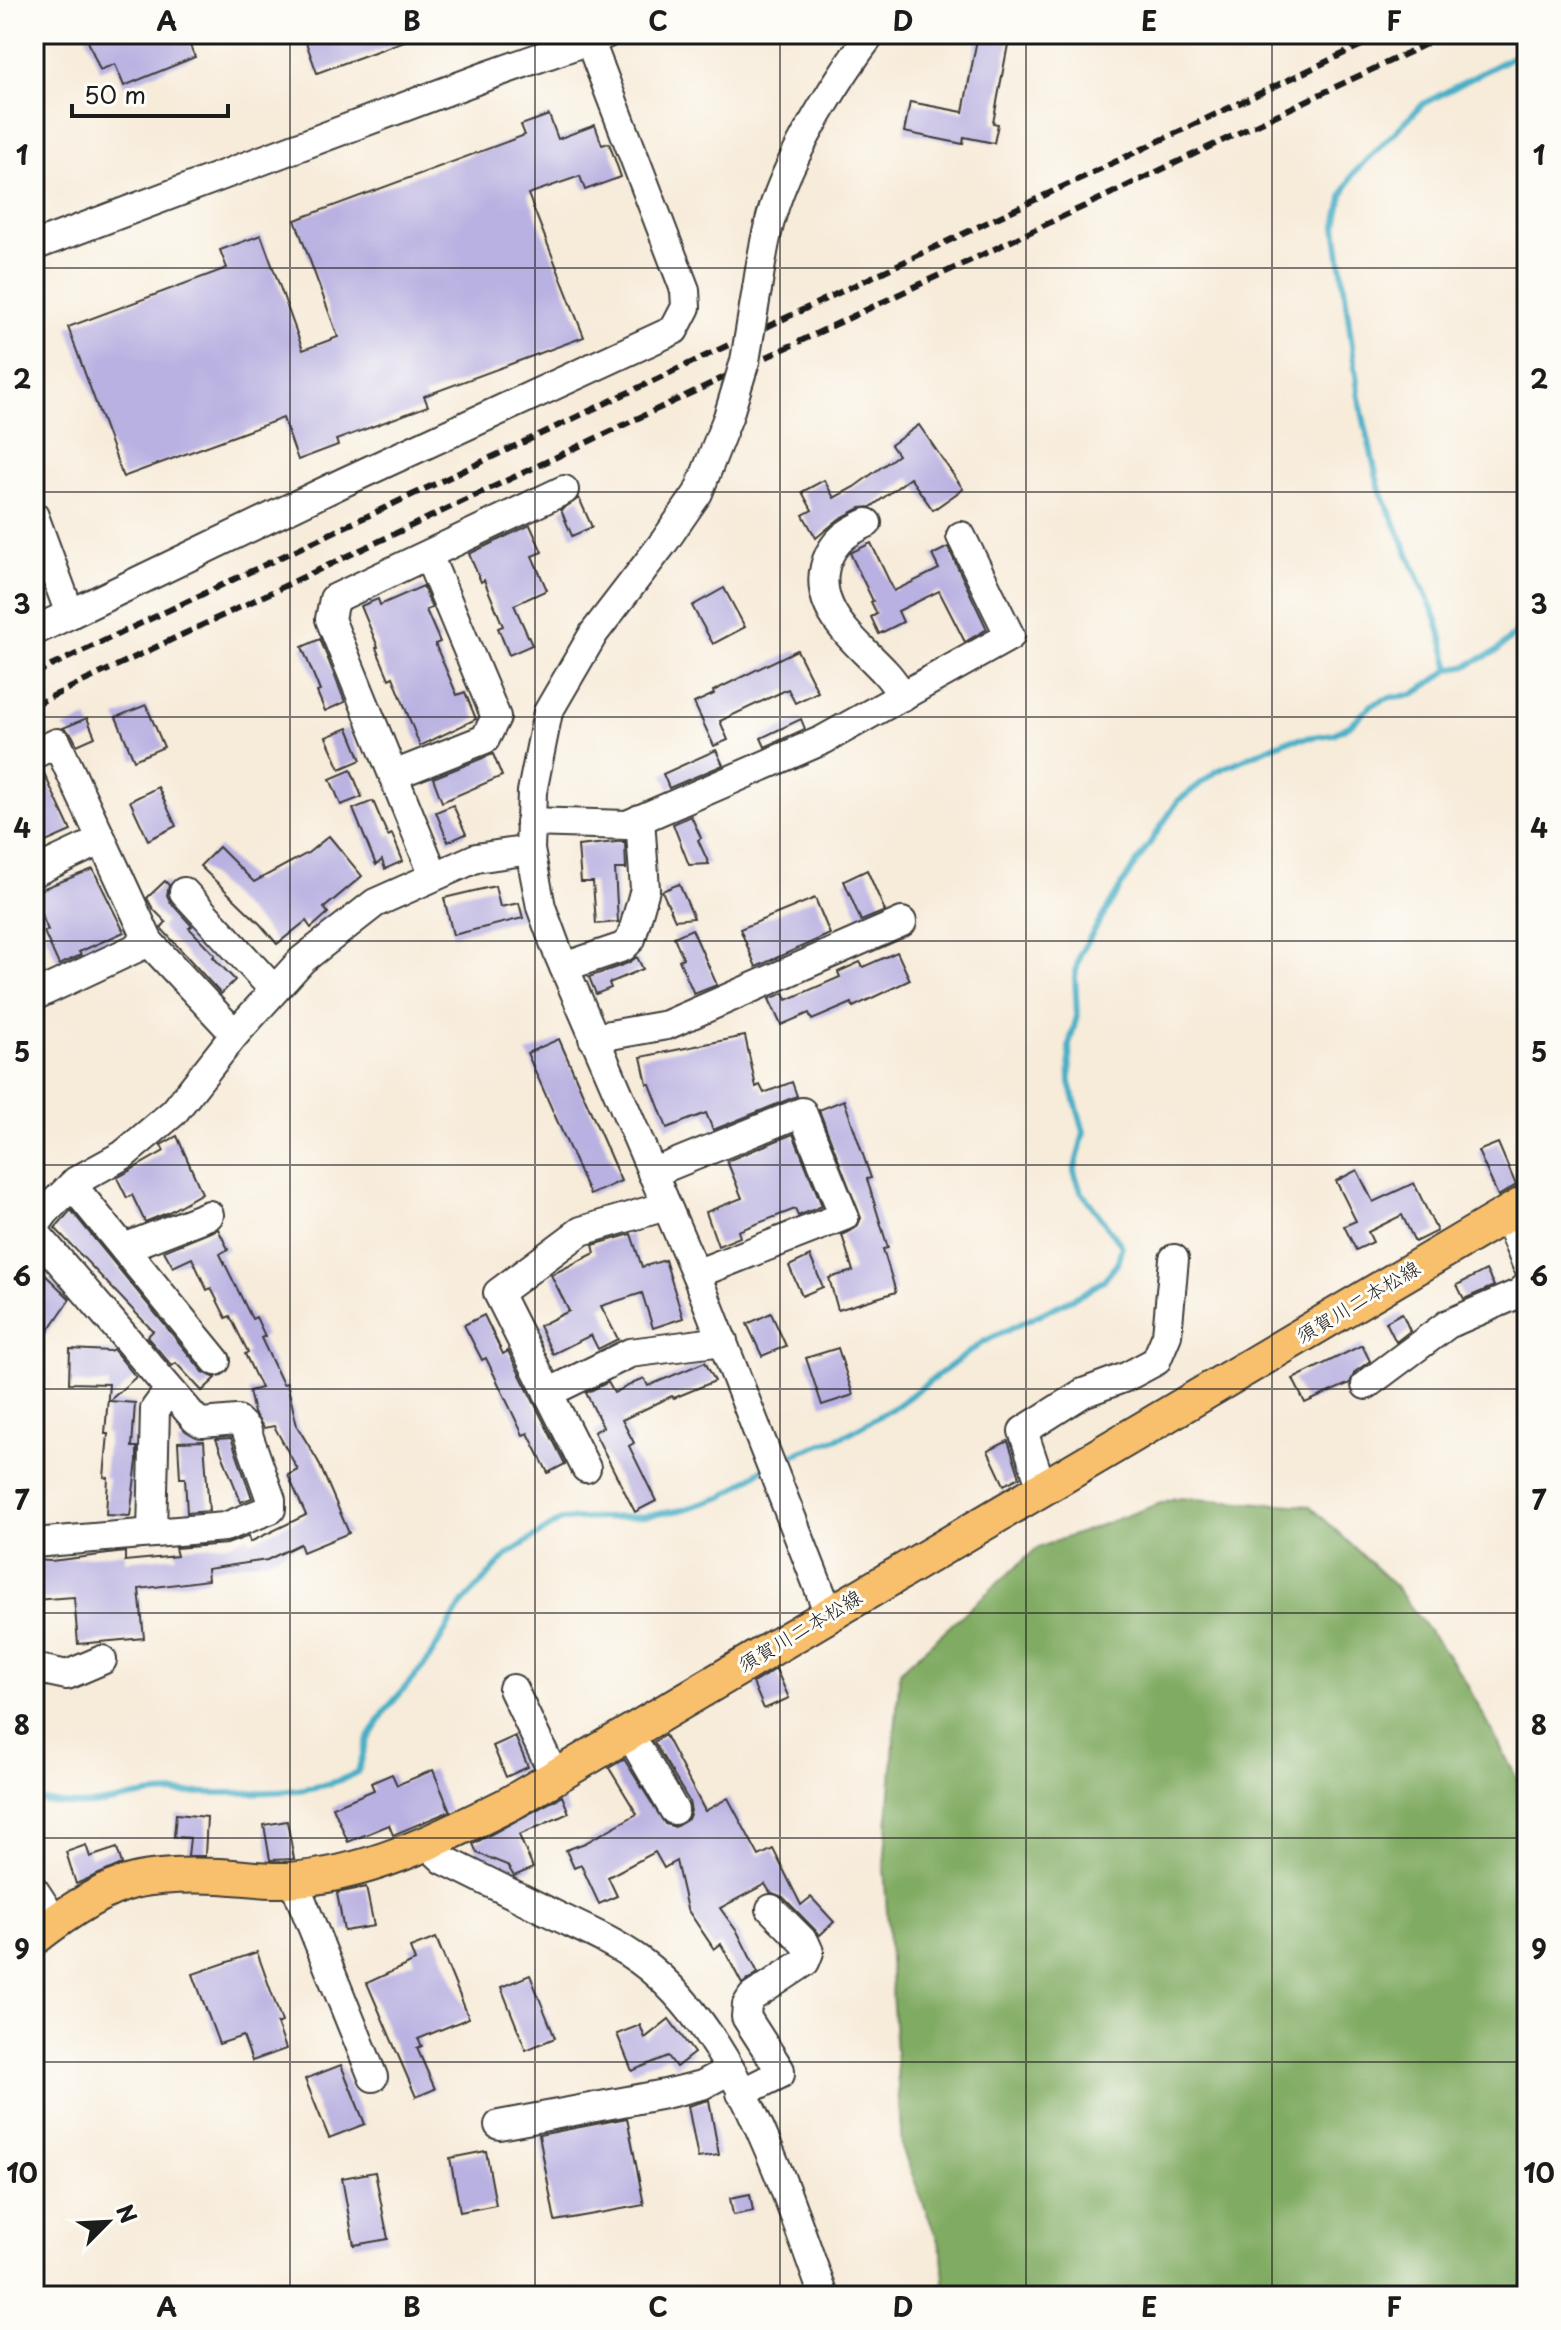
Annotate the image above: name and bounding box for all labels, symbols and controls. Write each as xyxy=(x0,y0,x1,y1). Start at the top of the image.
text: A xyxy=(157,1,177,40)
text: B xyxy=(403,1,421,40)
text: C xyxy=(648,1,668,40)
text: D xyxy=(893,1,913,40)
text: E xyxy=(1141,1,1157,40)
text: F xyxy=(1386,1,1402,40)
scale bar xyxy=(72,68,228,118)
text: 50 m xyxy=(84,76,146,112)
text: 1 xyxy=(16,135,28,174)
text: 1 xyxy=(1533,135,1545,174)
text: 2 xyxy=(13,359,31,398)
text: 2 xyxy=(1530,359,1548,398)
text: 3 xyxy=(13,584,31,623)
text: 3 xyxy=(1530,584,1548,623)
text: 4 xyxy=(13,808,31,847)
text: 4 xyxy=(1530,808,1548,847)
text: 5 xyxy=(14,1032,30,1071)
text: 5 xyxy=(1531,1032,1547,1071)
street label: 須賀川二本松線 xyxy=(1290,1252,1425,1350)
text: 6 xyxy=(13,1256,31,1295)
text: 6 xyxy=(1530,1256,1548,1295)
text: 7 xyxy=(15,1480,30,1519)
text: 7 xyxy=(1532,1480,1547,1519)
street label: 須賀川二本松線 xyxy=(732,1581,867,1679)
text: 8 xyxy=(14,1705,30,1744)
text: 8 xyxy=(1531,1705,1547,1744)
text: 9 xyxy=(14,1929,30,1968)
text: 9 xyxy=(1531,1929,1547,1968)
text: 10 xyxy=(6,2153,38,2192)
text: 10 xyxy=(1523,2153,1555,2192)
north arrow xyxy=(68,2182,148,2262)
text: N xyxy=(109,2199,146,2228)
text: A xyxy=(157,2287,177,2326)
text: B xyxy=(403,2287,421,2326)
text: C xyxy=(648,2287,668,2326)
text: D xyxy=(893,2287,913,2326)
text: E xyxy=(1141,2287,1157,2326)
text: F xyxy=(1386,2287,1402,2326)

